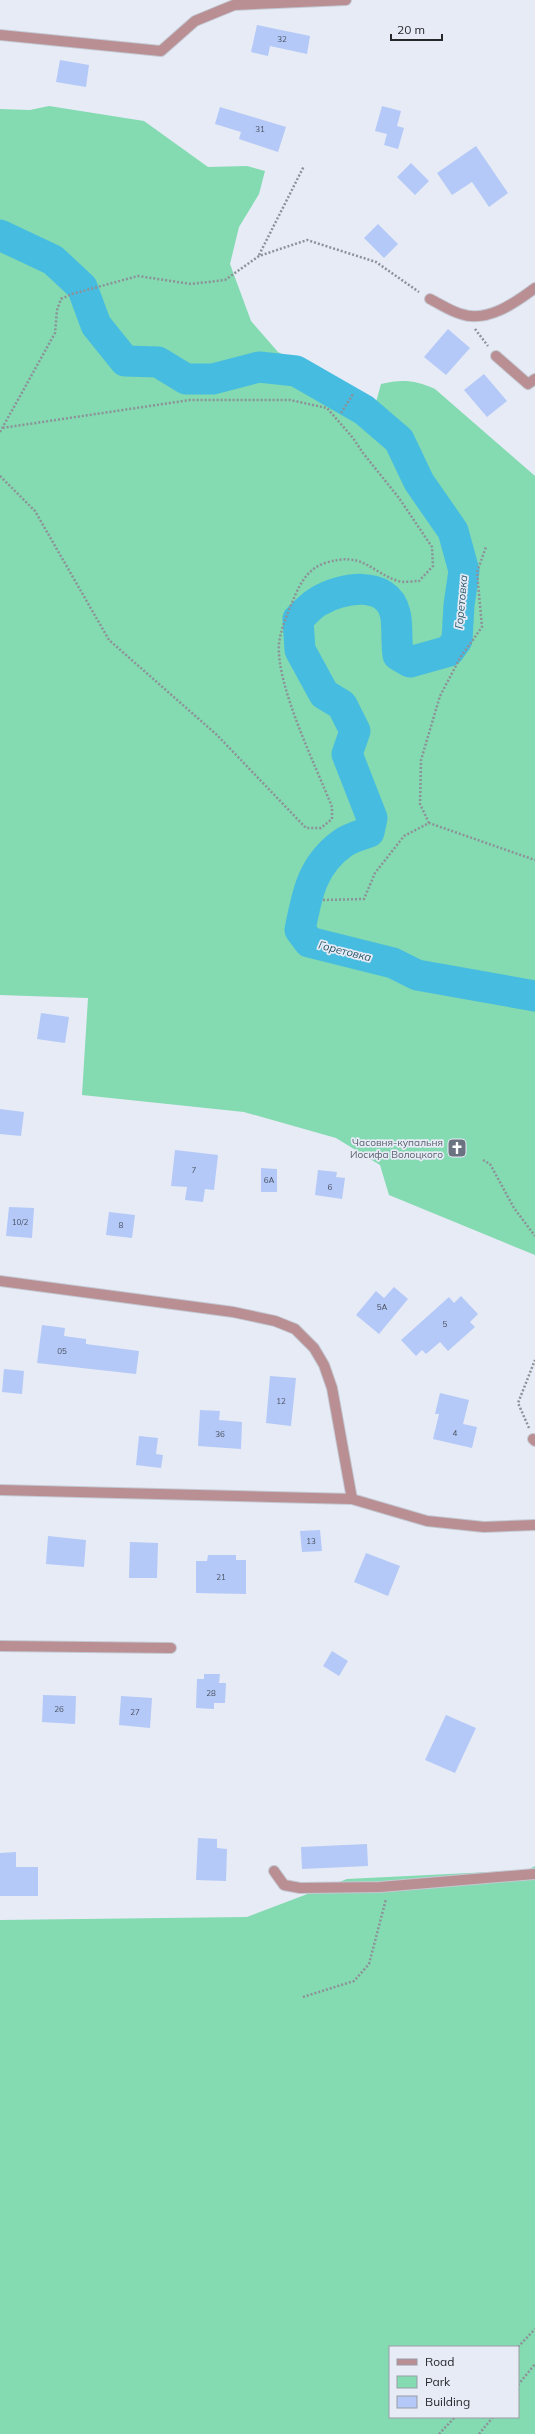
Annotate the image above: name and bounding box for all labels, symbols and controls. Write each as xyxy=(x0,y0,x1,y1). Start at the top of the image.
scale bar xyxy=(391,16,442,42)
text: 20 m xyxy=(397,22,425,37)
house number: 32 xyxy=(277,34,287,44)
house number: 31 xyxy=(255,124,265,134)
water label: Горетовка xyxy=(452,574,470,630)
water label: Горетовка xyxy=(317,938,373,964)
place label: Часовня-купальня Иосифа Волоцкого xyxy=(350,1136,443,1161)
church icon: Часовня-купальня Иосифа Волоцкого xyxy=(446,1137,468,1159)
house number: 7 xyxy=(192,1165,197,1175)
house number: 6А xyxy=(264,1175,274,1185)
house number: 6 xyxy=(328,1182,333,1192)
house number: 10/2 xyxy=(12,1217,29,1227)
house number: 8 xyxy=(119,1220,124,1230)
house number: 5А xyxy=(377,1302,387,1312)
house number: 5 xyxy=(443,1319,448,1329)
house number: 05 xyxy=(57,1346,67,1356)
house number: 12 xyxy=(276,1396,286,1406)
house number: 4 xyxy=(453,1428,458,1438)
house number: 36 xyxy=(215,1429,225,1439)
house number: 13 xyxy=(306,1536,316,1546)
house number: 21 xyxy=(216,1572,226,1582)
house number: 28 xyxy=(206,1688,216,1698)
house number: 26 xyxy=(54,1704,64,1714)
house number: 27 xyxy=(130,1707,140,1717)
legend xyxy=(389,2346,519,2418)
text: Road xyxy=(425,2354,454,2369)
text: Park xyxy=(425,2374,451,2389)
text: Building xyxy=(425,2394,470,2409)

